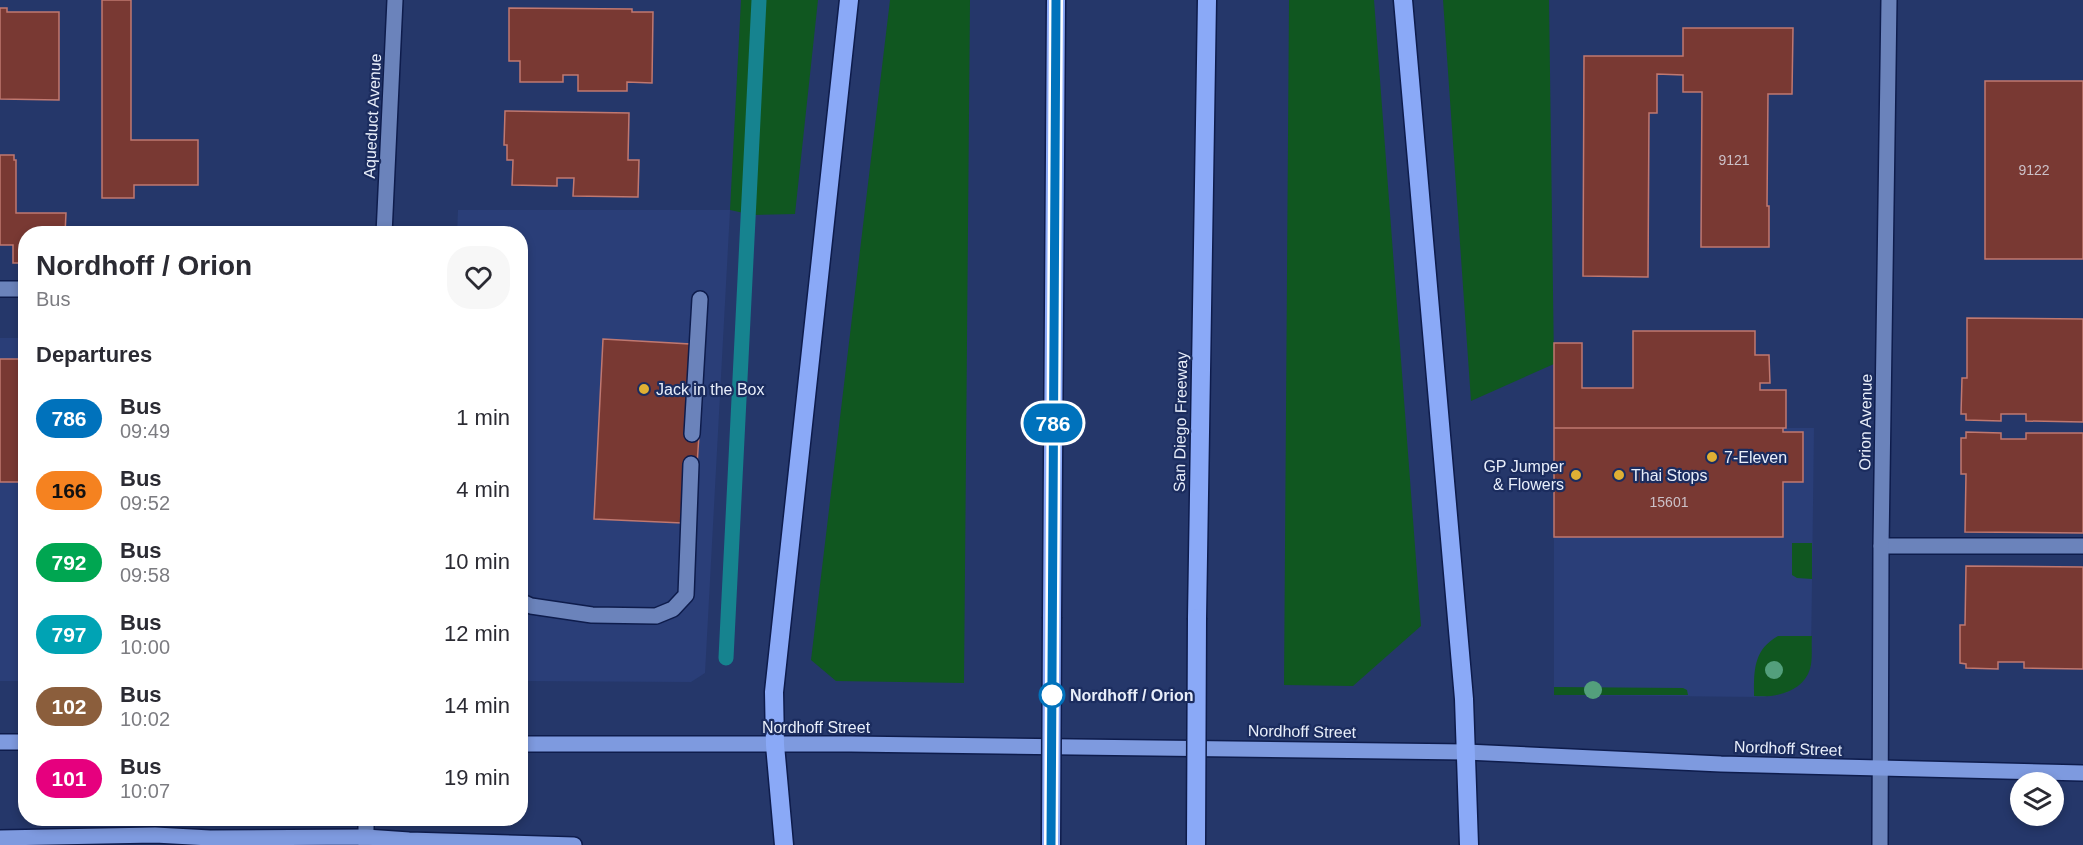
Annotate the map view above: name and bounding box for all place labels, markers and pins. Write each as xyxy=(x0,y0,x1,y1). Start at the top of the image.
place label: Jack in the Box xyxy=(656,381,765,398)
marker: Jack in the Box xyxy=(637,382,651,396)
place label: 7-Eleven xyxy=(1724,449,1787,466)
marker: 7-Eleven xyxy=(1705,450,1719,464)
place label: GP Jumper & Flowers xyxy=(1483,458,1565,493)
place label: Thai Stops xyxy=(1631,467,1707,484)
marker: GP Jumper & Flowers xyxy=(1569,468,1583,482)
marker: Thai Stops xyxy=(1612,468,1626,482)
marker: Nordhoff / Orion xyxy=(1039,682,1065,708)
place label: Nordhoff / Orion xyxy=(1070,687,1194,704)

